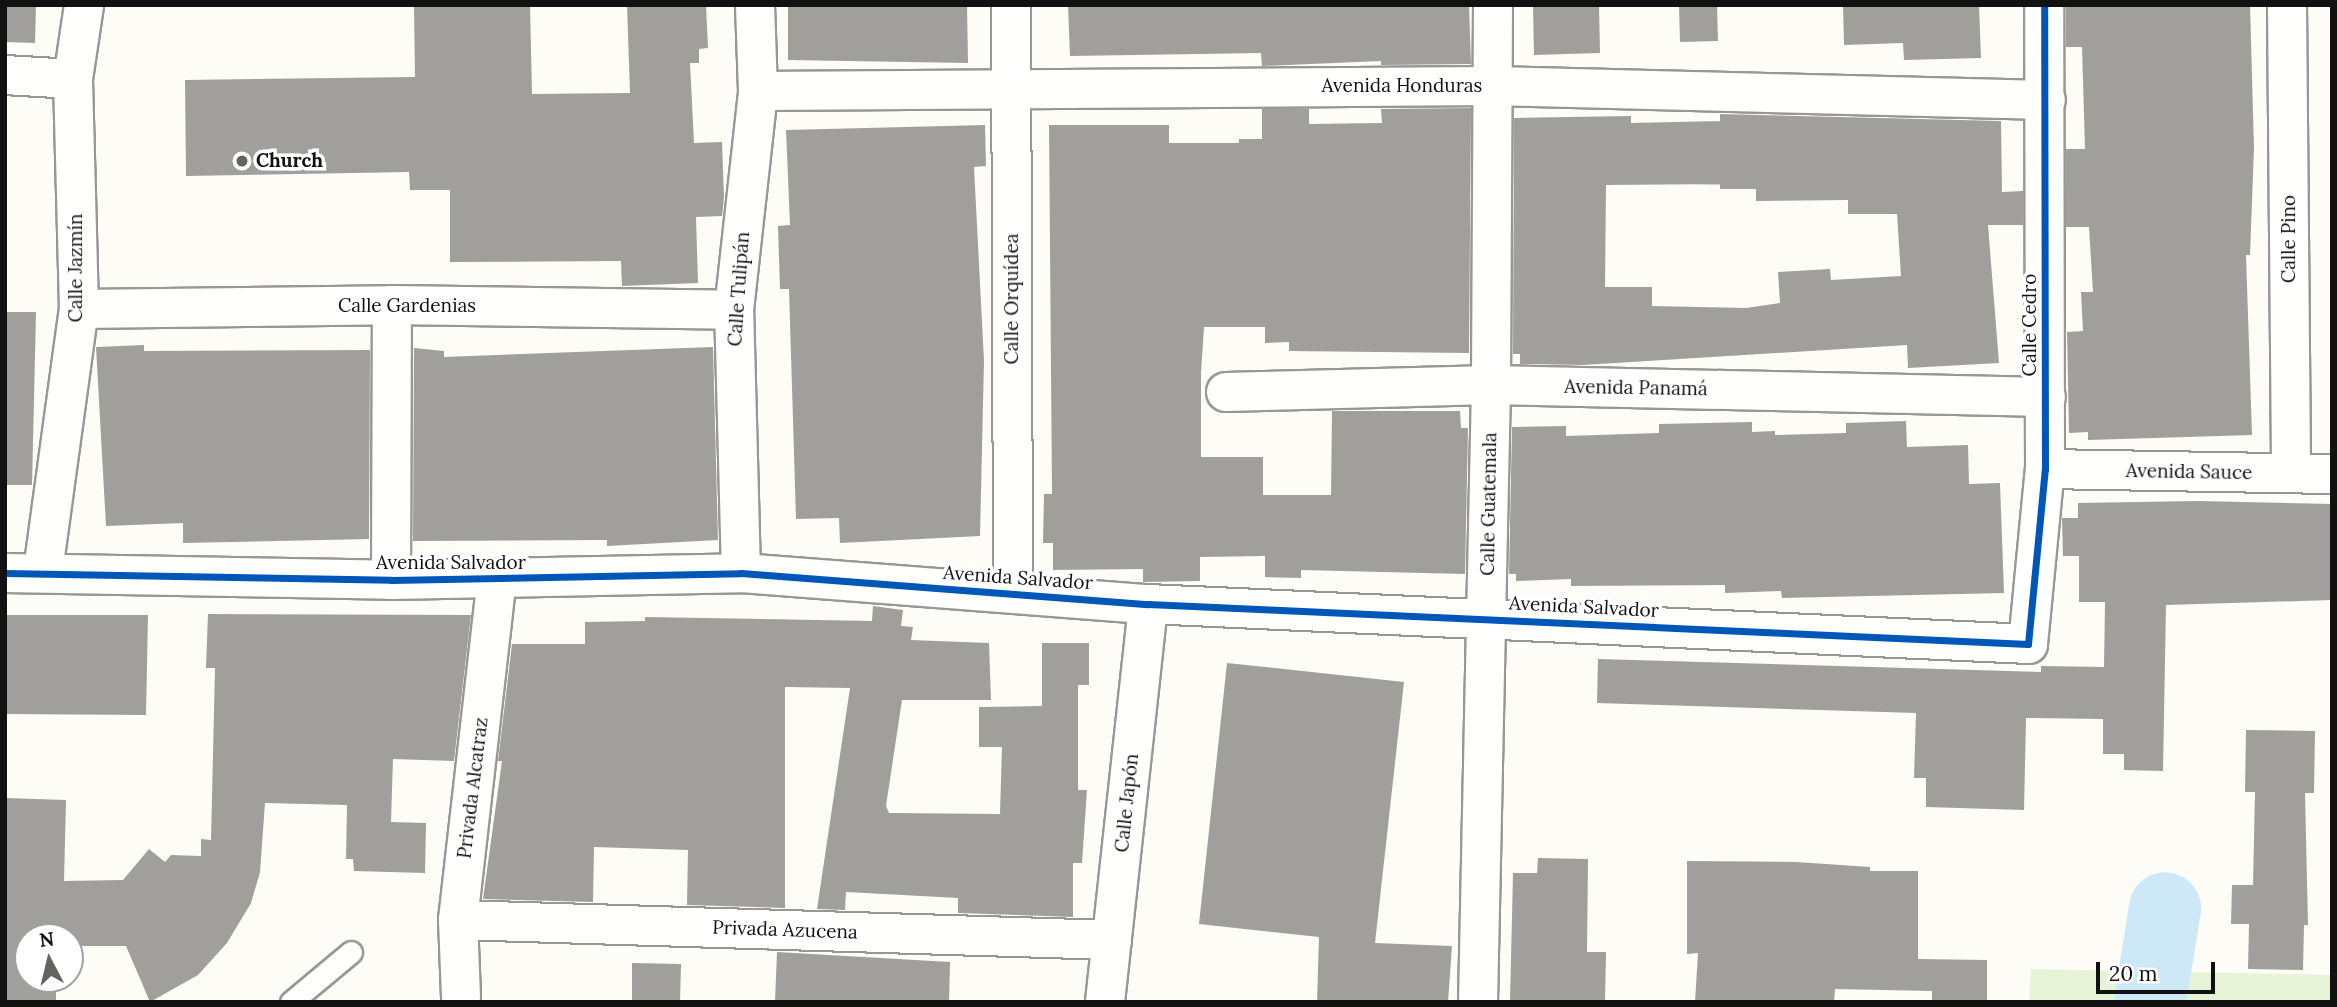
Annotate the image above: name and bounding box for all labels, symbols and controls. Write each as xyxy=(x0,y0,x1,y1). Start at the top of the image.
street label: Avenida Honduras xyxy=(1322,75,1482,97)
place label: Church xyxy=(256,150,323,172)
marker: Church xyxy=(234,153,250,169)
street label: Calle Pino xyxy=(2278,195,2300,283)
street label: Calle Jazmín xyxy=(65,214,87,322)
street label: Calle Tulipán xyxy=(724,231,754,347)
street label: Calle Orquídea xyxy=(1001,234,1023,364)
street label: Calle Cedro xyxy=(2019,274,2041,376)
street label: Calle Gardenias xyxy=(338,295,476,317)
street label: Avenida Panamá xyxy=(1564,375,1708,401)
street label: Calle Guatemala xyxy=(1476,432,1502,576)
street label: Avenida Sauce xyxy=(2126,459,2252,485)
street label: Avenida Salvador xyxy=(376,552,526,574)
street label: Avenida Salvador xyxy=(942,561,1094,595)
street label: Avenida Salvador xyxy=(1509,592,1659,622)
street label: Privada Alcatraz xyxy=(453,716,493,860)
street label: Calle Japón xyxy=(1110,752,1144,854)
street label: Privada Azucena xyxy=(712,916,858,944)
north arrow xyxy=(14,923,84,993)
text: N xyxy=(38,926,55,952)
scale bar xyxy=(2099,948,2218,992)
text: 20 m xyxy=(2109,960,2158,987)

